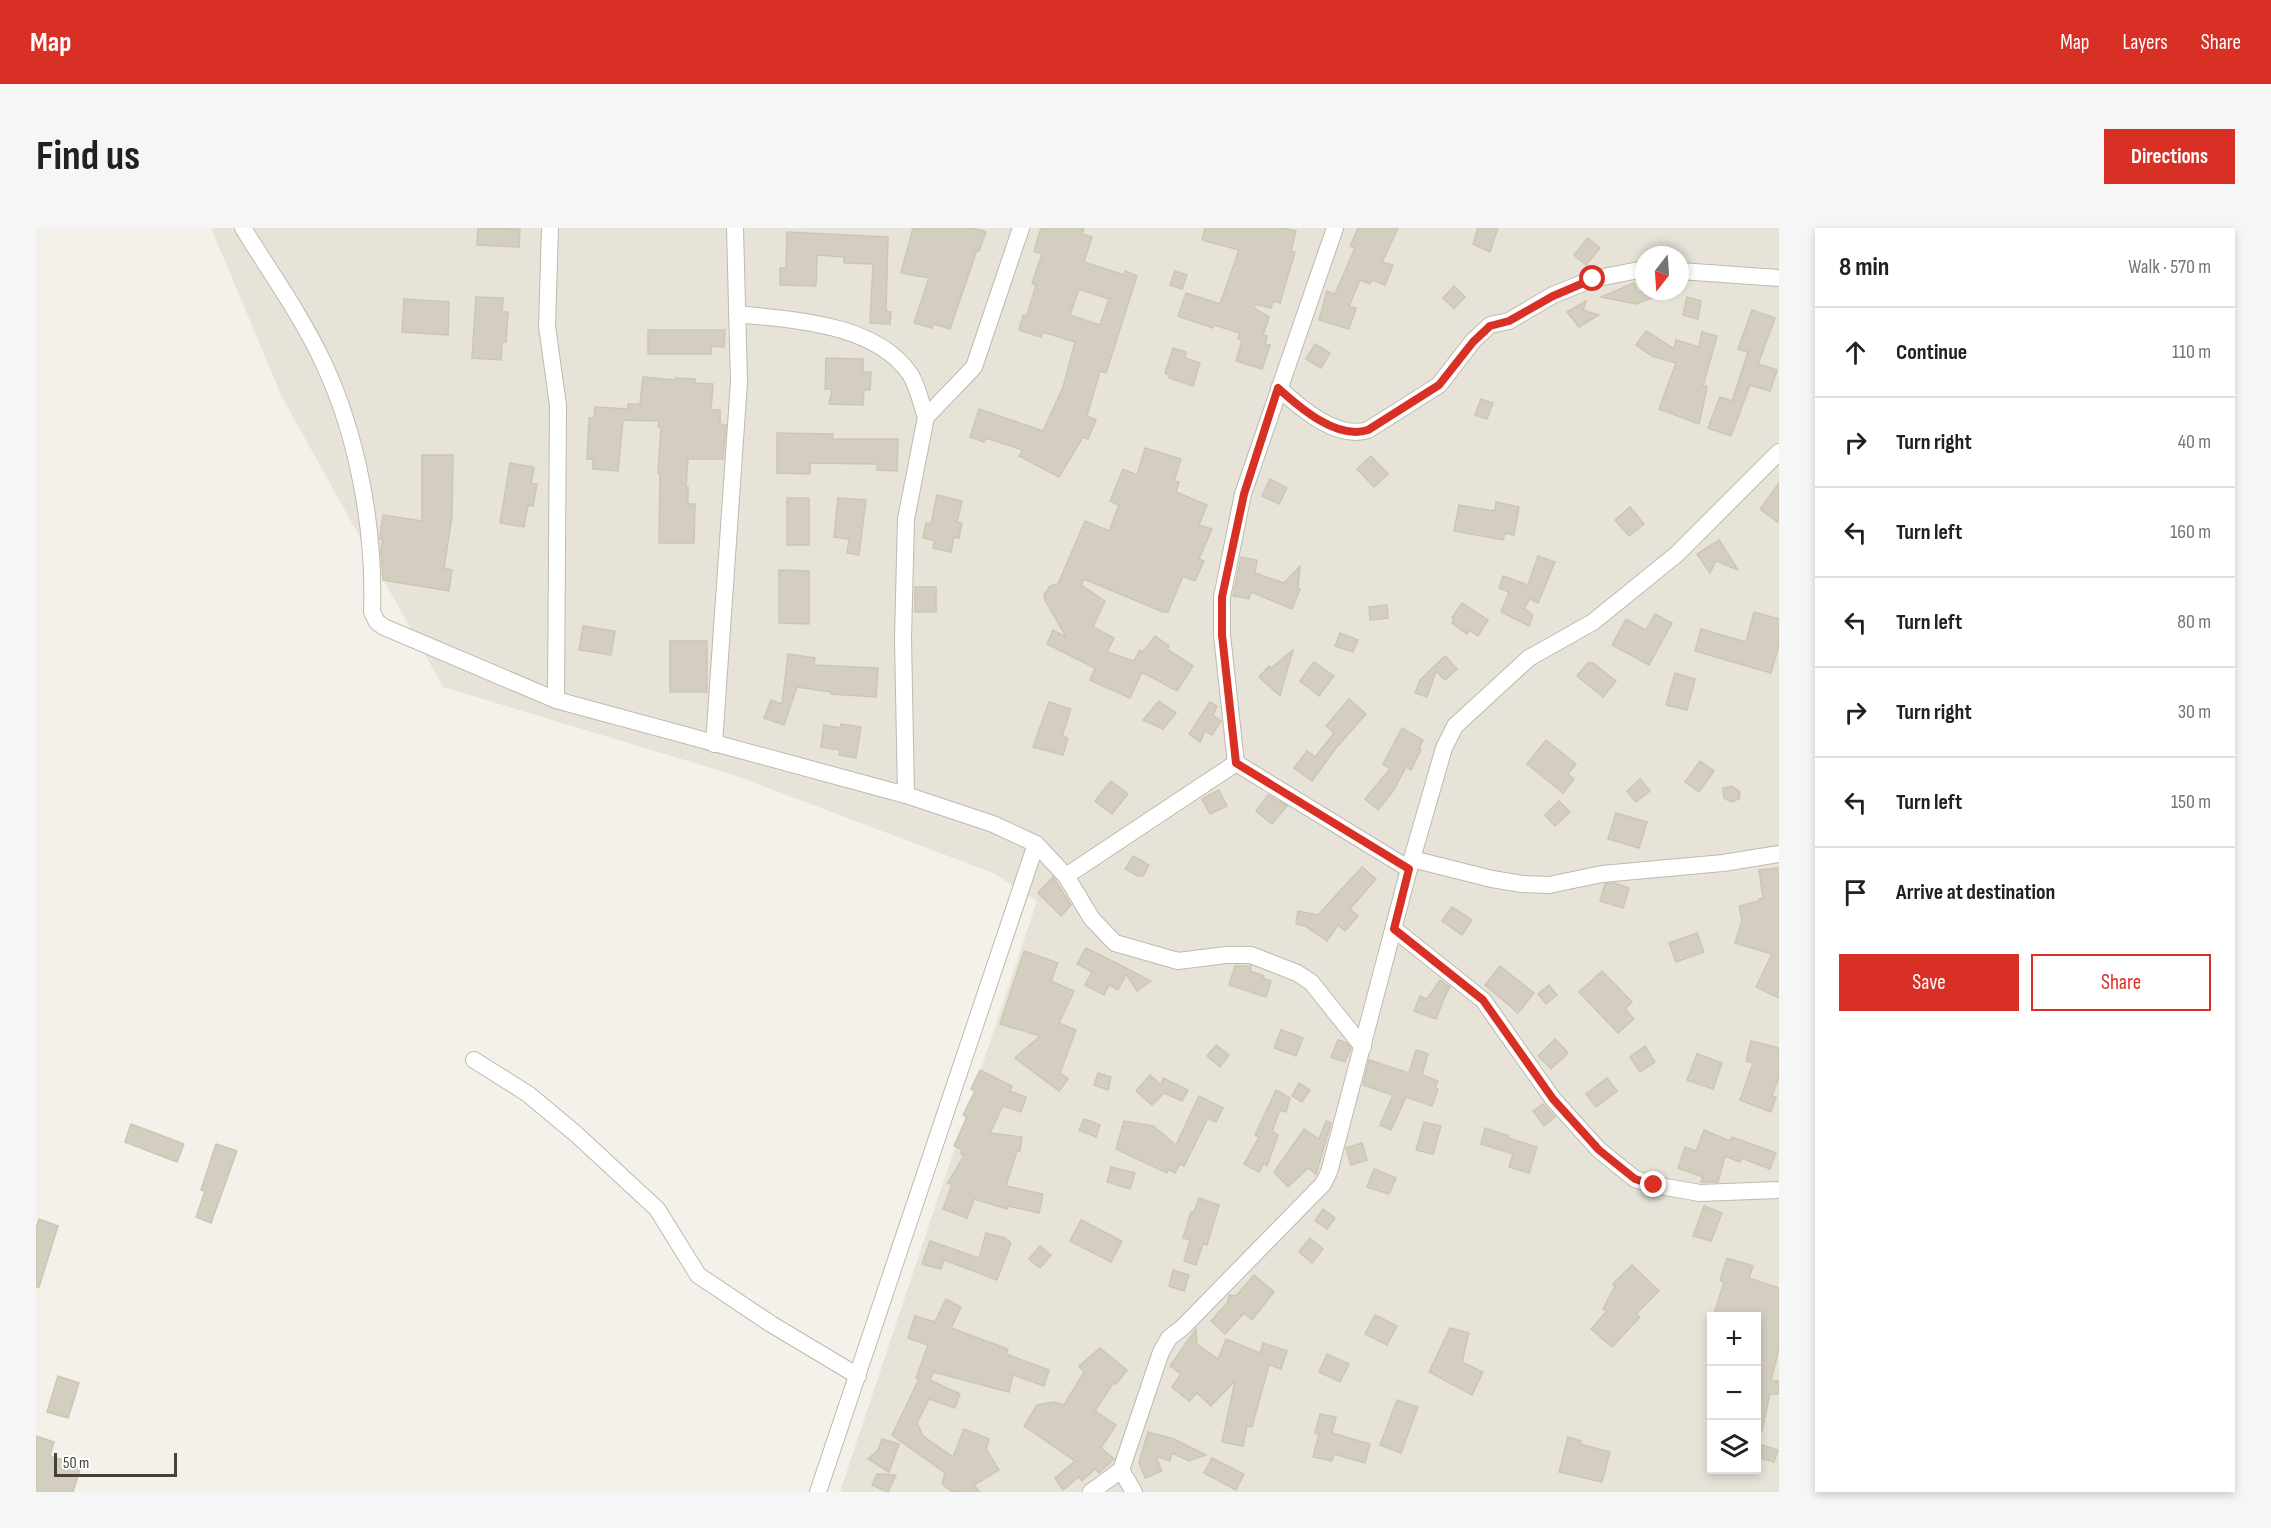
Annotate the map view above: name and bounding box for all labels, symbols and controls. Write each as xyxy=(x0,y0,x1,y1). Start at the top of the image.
text: Map xyxy=(30,26,71,59)
text: Map xyxy=(2060,30,2089,55)
text: Layers xyxy=(2122,30,2168,55)
text: Share xyxy=(2201,30,2241,55)
button: Directions xyxy=(2104,129,2235,184)
text: Find us xyxy=(36,131,140,182)
north arrow xyxy=(1635,246,1689,300)
text: 8 min xyxy=(1839,252,1889,283)
text: Walk · 570 m xyxy=(2128,255,2211,279)
route start xyxy=(1579,265,1605,291)
icon: ahead xyxy=(1839,336,1872,369)
text: Continue xyxy=(1896,339,1967,366)
text: 110 m xyxy=(2172,340,2211,364)
icon: right xyxy=(1839,426,1872,459)
text: Turn right xyxy=(1896,429,1972,456)
text: 40 m xyxy=(2178,430,2211,454)
icon: left xyxy=(1839,516,1872,549)
text: Turn left xyxy=(1896,519,1962,546)
text: 160 m xyxy=(2170,520,2211,544)
icon: left xyxy=(1839,606,1872,639)
text: Turn left xyxy=(1896,609,1962,636)
text: 80 m xyxy=(2177,610,2211,634)
icon: right xyxy=(1839,696,1872,729)
text: Turn right xyxy=(1896,699,1972,726)
text: 30 m xyxy=(2178,700,2211,724)
icon: left xyxy=(1839,786,1872,819)
text: Turn left xyxy=(1896,789,1962,816)
text: 150 m xyxy=(2171,790,2211,814)
icon: arrive xyxy=(1839,876,1872,909)
text: Arrive at destination xyxy=(1896,879,2055,906)
button: Save xyxy=(1839,954,2019,1011)
button: Share xyxy=(2031,954,2211,1011)
route end xyxy=(1640,1171,1666,1197)
map controls xyxy=(1707,1312,1761,1474)
button: + xyxy=(1707,1312,1761,1366)
button: − xyxy=(1707,1366,1761,1420)
button: layers xyxy=(1707,1420,1761,1474)
scale bar xyxy=(54,1450,177,1478)
text: 50 m xyxy=(63,1454,89,1473)

